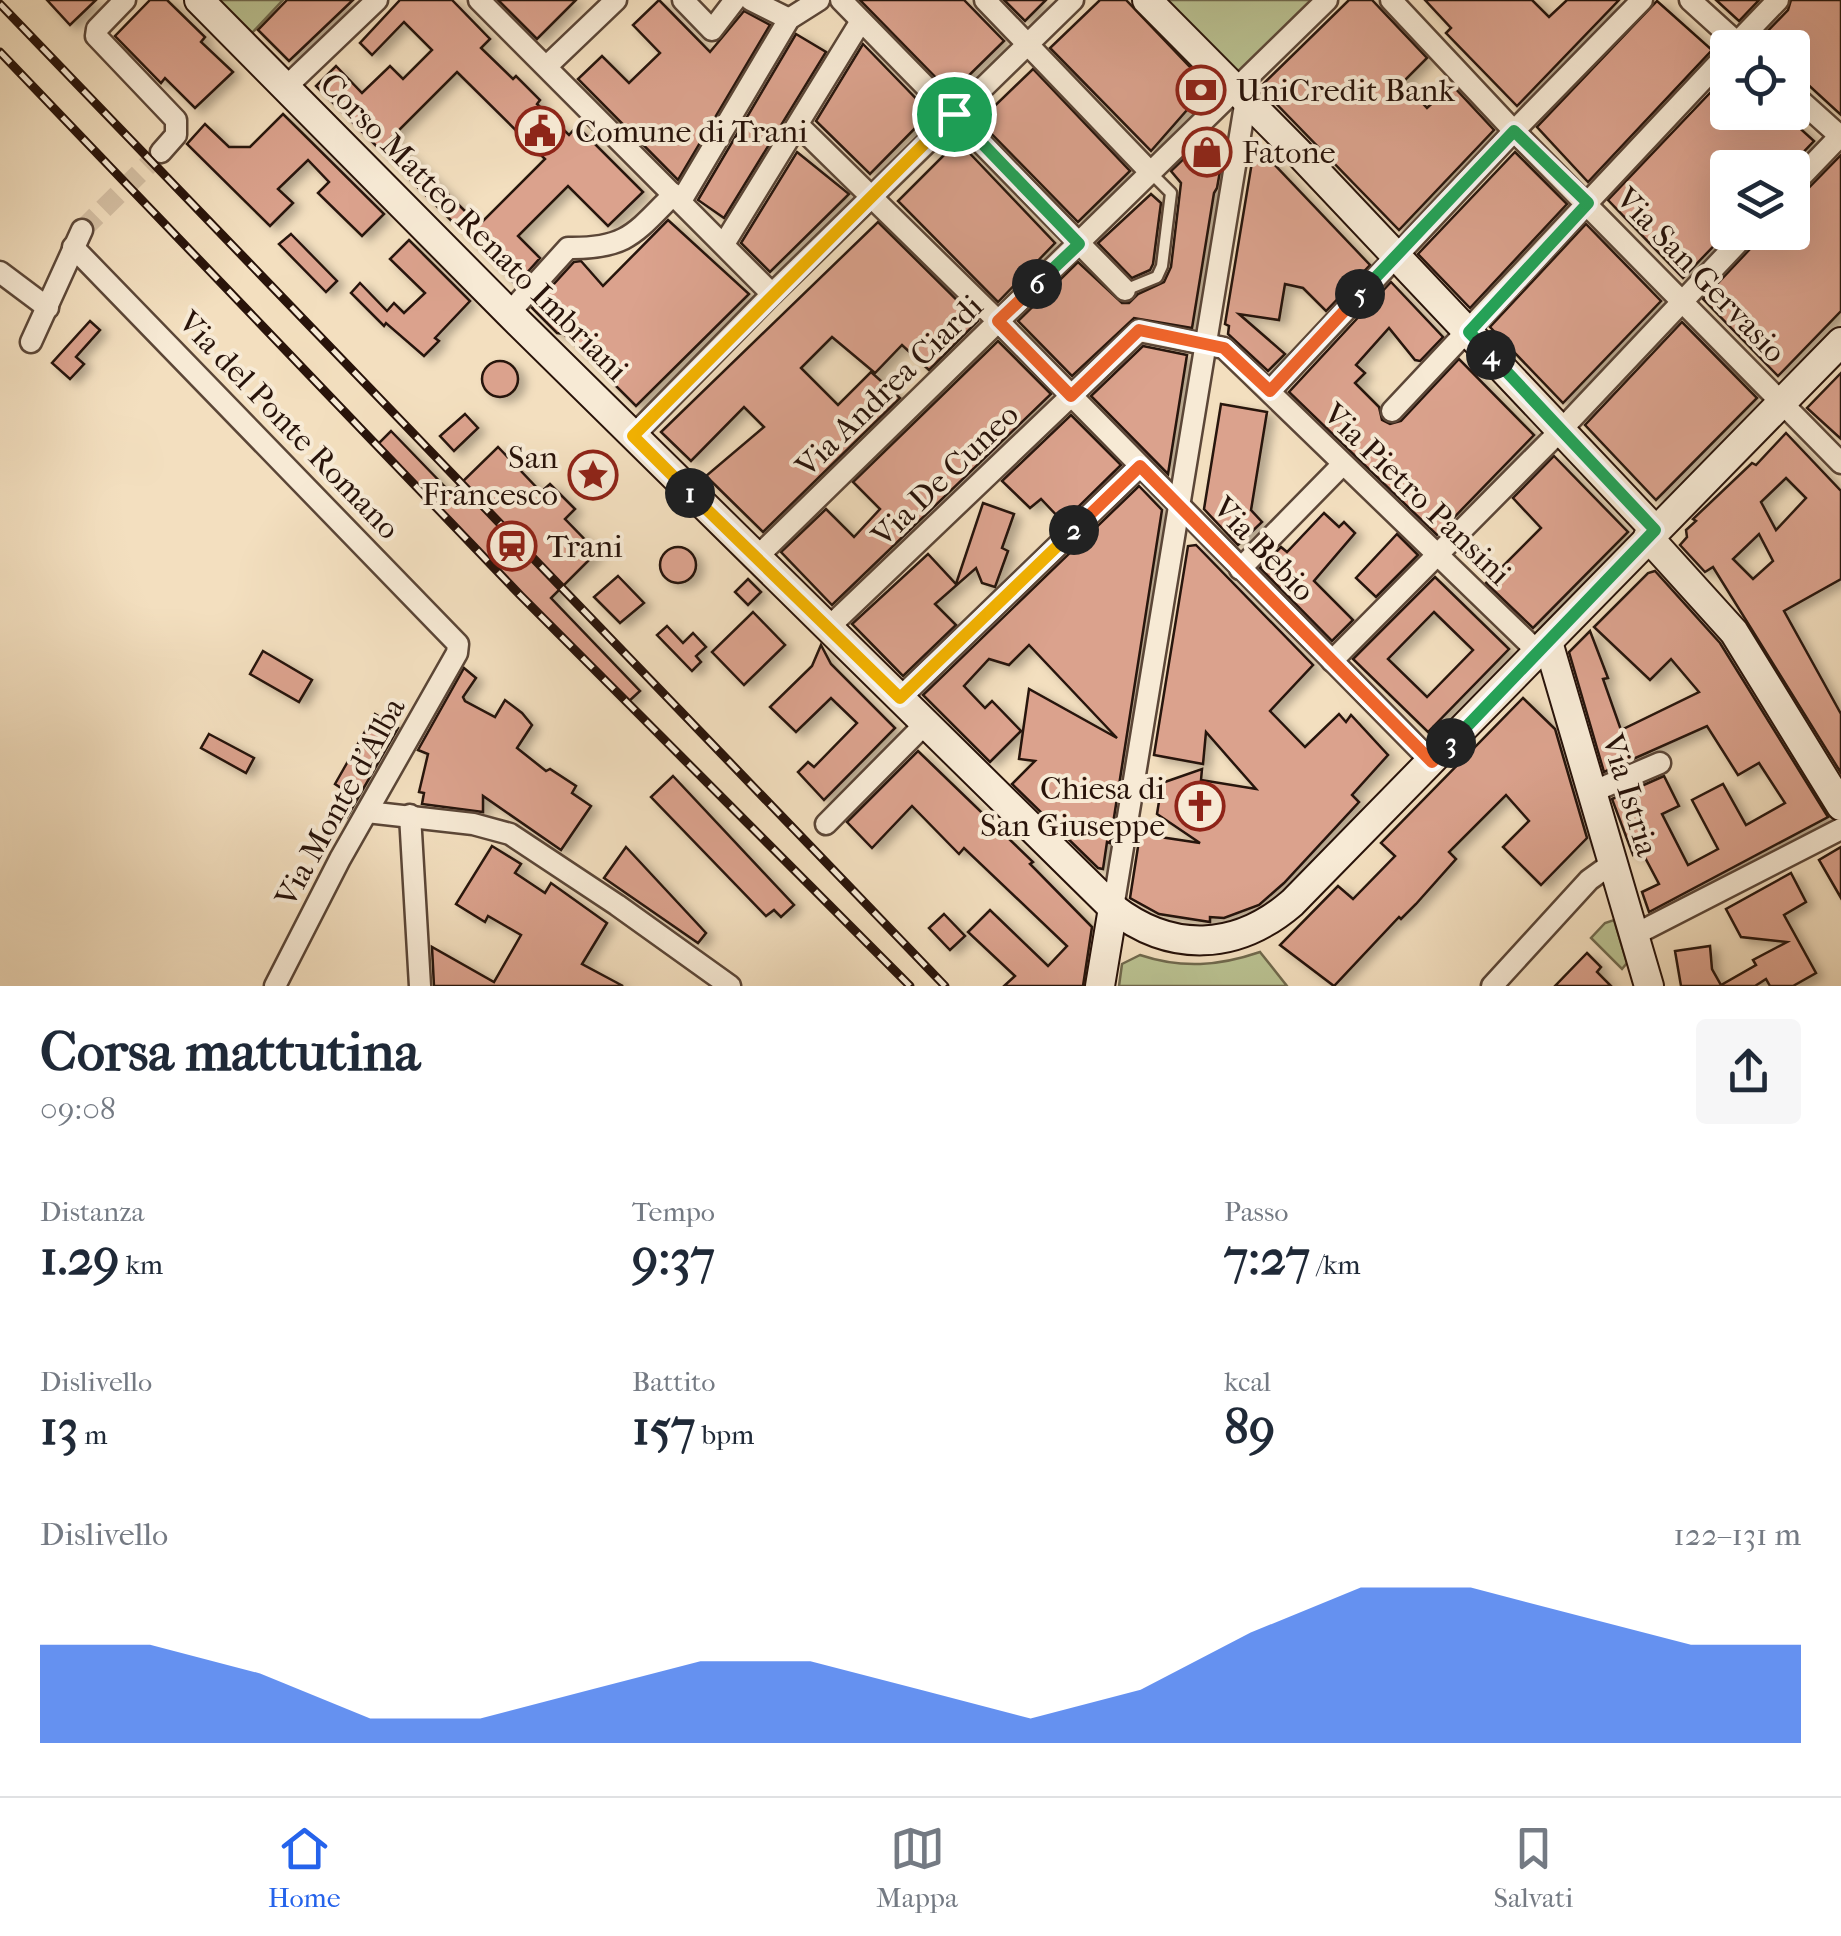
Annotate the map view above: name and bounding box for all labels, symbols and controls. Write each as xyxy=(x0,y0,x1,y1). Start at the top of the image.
map controls xyxy=(1710,30,1810,250)
button: locate xyxy=(1710,30,1810,130)
bank icon: UniCredit Bank xyxy=(1175,64,1227,116)
street label: Corso Matteo Renato Imbriani xyxy=(312,65,636,389)
pin xyxy=(912,72,997,157)
place label: UniCredit Bank xyxy=(1236,72,1456,109)
icon: arrive xyxy=(927,87,982,142)
public building icon: Comune di Trani xyxy=(514,105,566,157)
place label: Comune di Trani xyxy=(575,113,808,150)
shop icon: Fatone xyxy=(1181,126,1233,178)
place label: Fatone xyxy=(1242,134,1336,171)
button: layers xyxy=(1710,150,1810,250)
street label: Via San Gervasio xyxy=(1608,179,1794,370)
pin: 6 xyxy=(1012,259,1062,309)
text: 6 xyxy=(1029,267,1045,300)
pin: 5 xyxy=(1335,269,1385,319)
text: 5 xyxy=(1354,277,1366,310)
street label: Via Andrea Ciardi xyxy=(787,287,990,485)
street label: Via del Ponte Romano xyxy=(170,303,407,547)
pin: 4 xyxy=(1466,330,1516,380)
text: 4 xyxy=(1483,338,1499,371)
street label: Via Pietro Pansini xyxy=(1315,395,1519,593)
street label: Via De Cuneo xyxy=(863,396,1026,555)
place label: San Francesco xyxy=(422,439,558,513)
place icon: San Francesco xyxy=(567,449,619,501)
pin: 1 xyxy=(665,468,715,518)
text: 1 xyxy=(685,476,695,509)
street label: Via Bebio xyxy=(1205,488,1323,609)
pin: 2 xyxy=(1049,505,1099,555)
text: 2 xyxy=(1067,513,1081,546)
station icon: Trani xyxy=(486,520,538,572)
place label: Trani xyxy=(547,528,623,565)
street label: Via Monte d'Alba xyxy=(267,690,413,914)
pin: 3 xyxy=(1426,718,1476,768)
text: 3 xyxy=(1445,726,1457,759)
street label: Via Istria xyxy=(1594,729,1666,862)
place label: Chiesa di San Giuseppe xyxy=(980,770,1166,844)
church icon: Chiesa di San Giuseppe xyxy=(1174,780,1226,832)
button: share xyxy=(1696,1019,1801,1124)
text: Corsa mattutina xyxy=(40,1020,420,1084)
text: 09:08 xyxy=(40,1090,116,1127)
text: Distanza xyxy=(40,1195,145,1228)
text: Tempo xyxy=(632,1195,715,1228)
text: Passo xyxy=(1224,1195,1288,1228)
text: 1.29 xyxy=(40,1228,119,1287)
text: 9:37 xyxy=(632,1228,715,1287)
text: 7:27 xyxy=(1224,1228,1310,1287)
text: km xyxy=(119,1248,163,1281)
text: /km xyxy=(1310,1248,1361,1281)
text: Dislivello xyxy=(40,1365,152,1398)
text: Battito xyxy=(632,1365,715,1398)
text: kcal xyxy=(1224,1365,1271,1398)
text: 13 xyxy=(40,1398,78,1457)
text: 157 xyxy=(632,1398,695,1457)
text: 89 xyxy=(1224,1398,1275,1457)
text: m xyxy=(78,1418,108,1451)
text: bpm xyxy=(695,1418,754,1451)
text: Dislivello xyxy=(40,1516,168,1553)
text: 122–131 m xyxy=(1673,1516,1801,1553)
tab: Home xyxy=(268,1821,341,1914)
tab: Mappa xyxy=(876,1821,958,1914)
tab: Salvati xyxy=(1493,1821,1573,1914)

